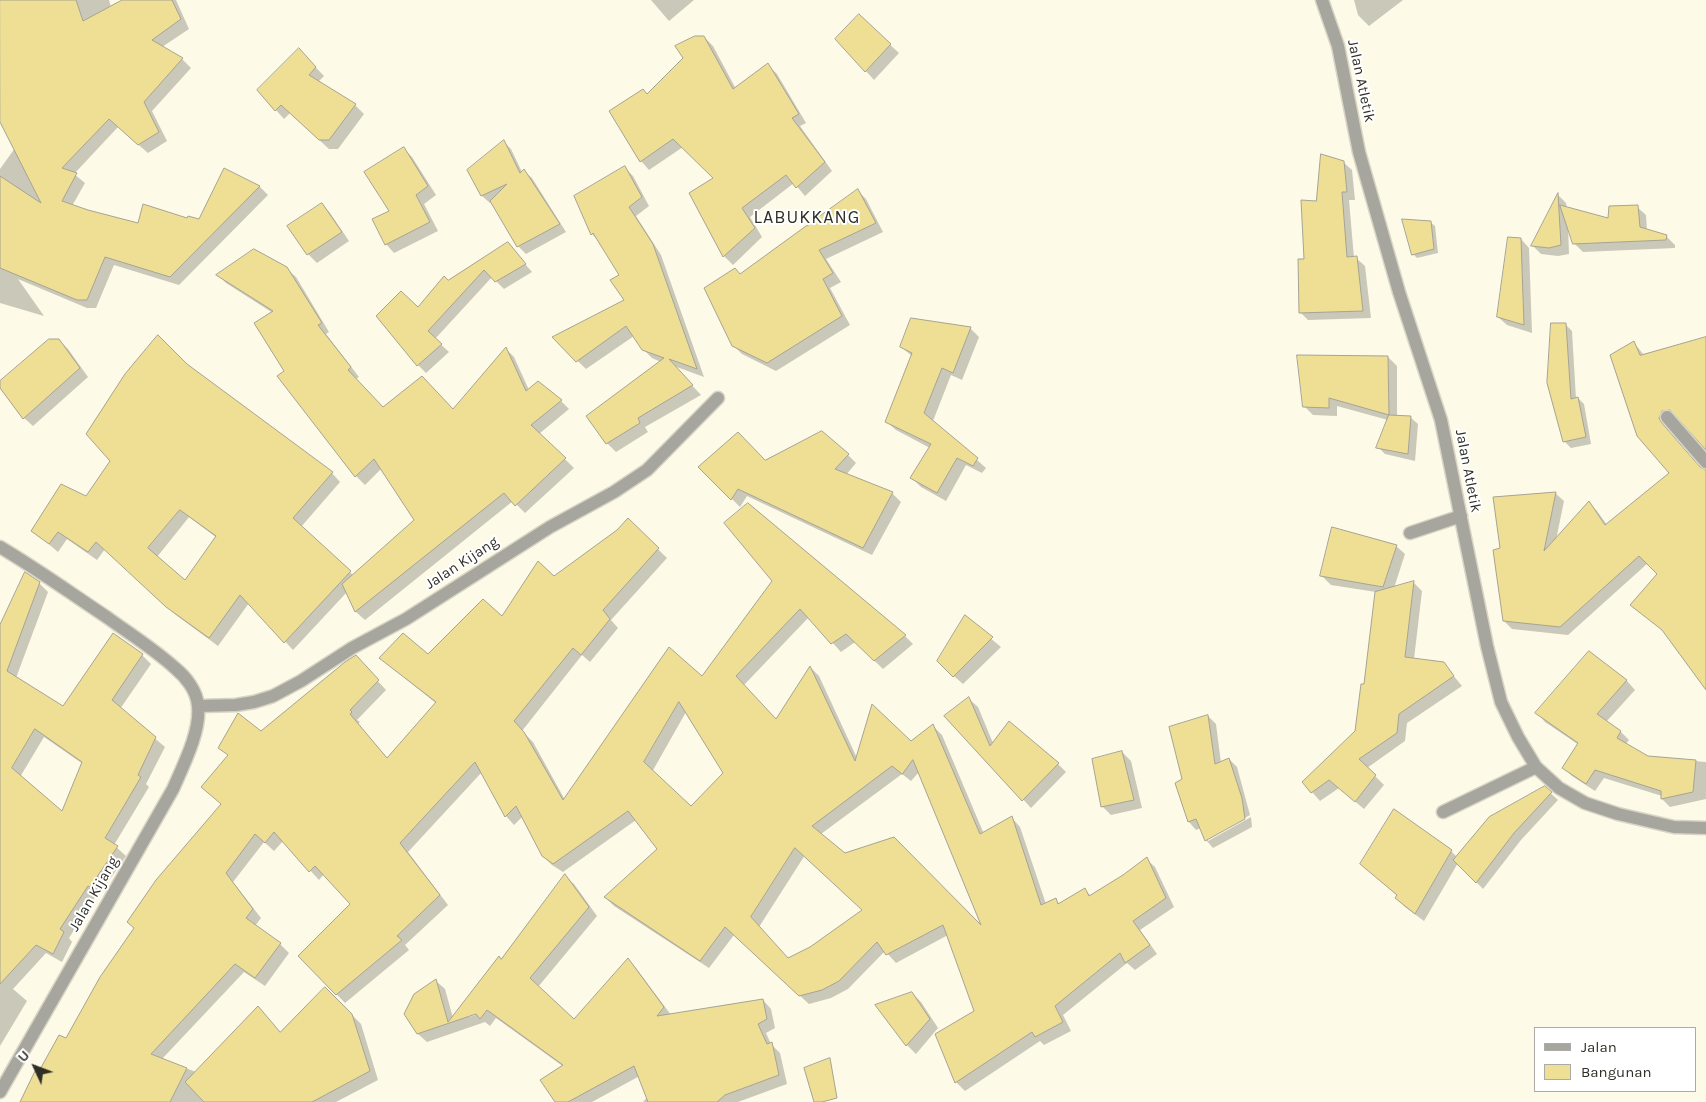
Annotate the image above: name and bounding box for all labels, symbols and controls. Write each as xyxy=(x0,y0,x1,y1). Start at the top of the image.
street label: Jalan Atletik xyxy=(1343,38,1379,124)
district label: LABUKKANG xyxy=(752,207,862,229)
street label: Jalan Atletik xyxy=(1451,428,1485,514)
street label: Jalan Kijang xyxy=(422,533,502,593)
street label: Jalan Kijang xyxy=(65,853,123,935)
legend xyxy=(1534,1027,1696,1092)
text: Jalan xyxy=(1581,1038,1617,1056)
north arrow xyxy=(10,1042,60,1092)
text: U xyxy=(14,1047,33,1066)
text: Bangunan xyxy=(1581,1063,1652,1081)

